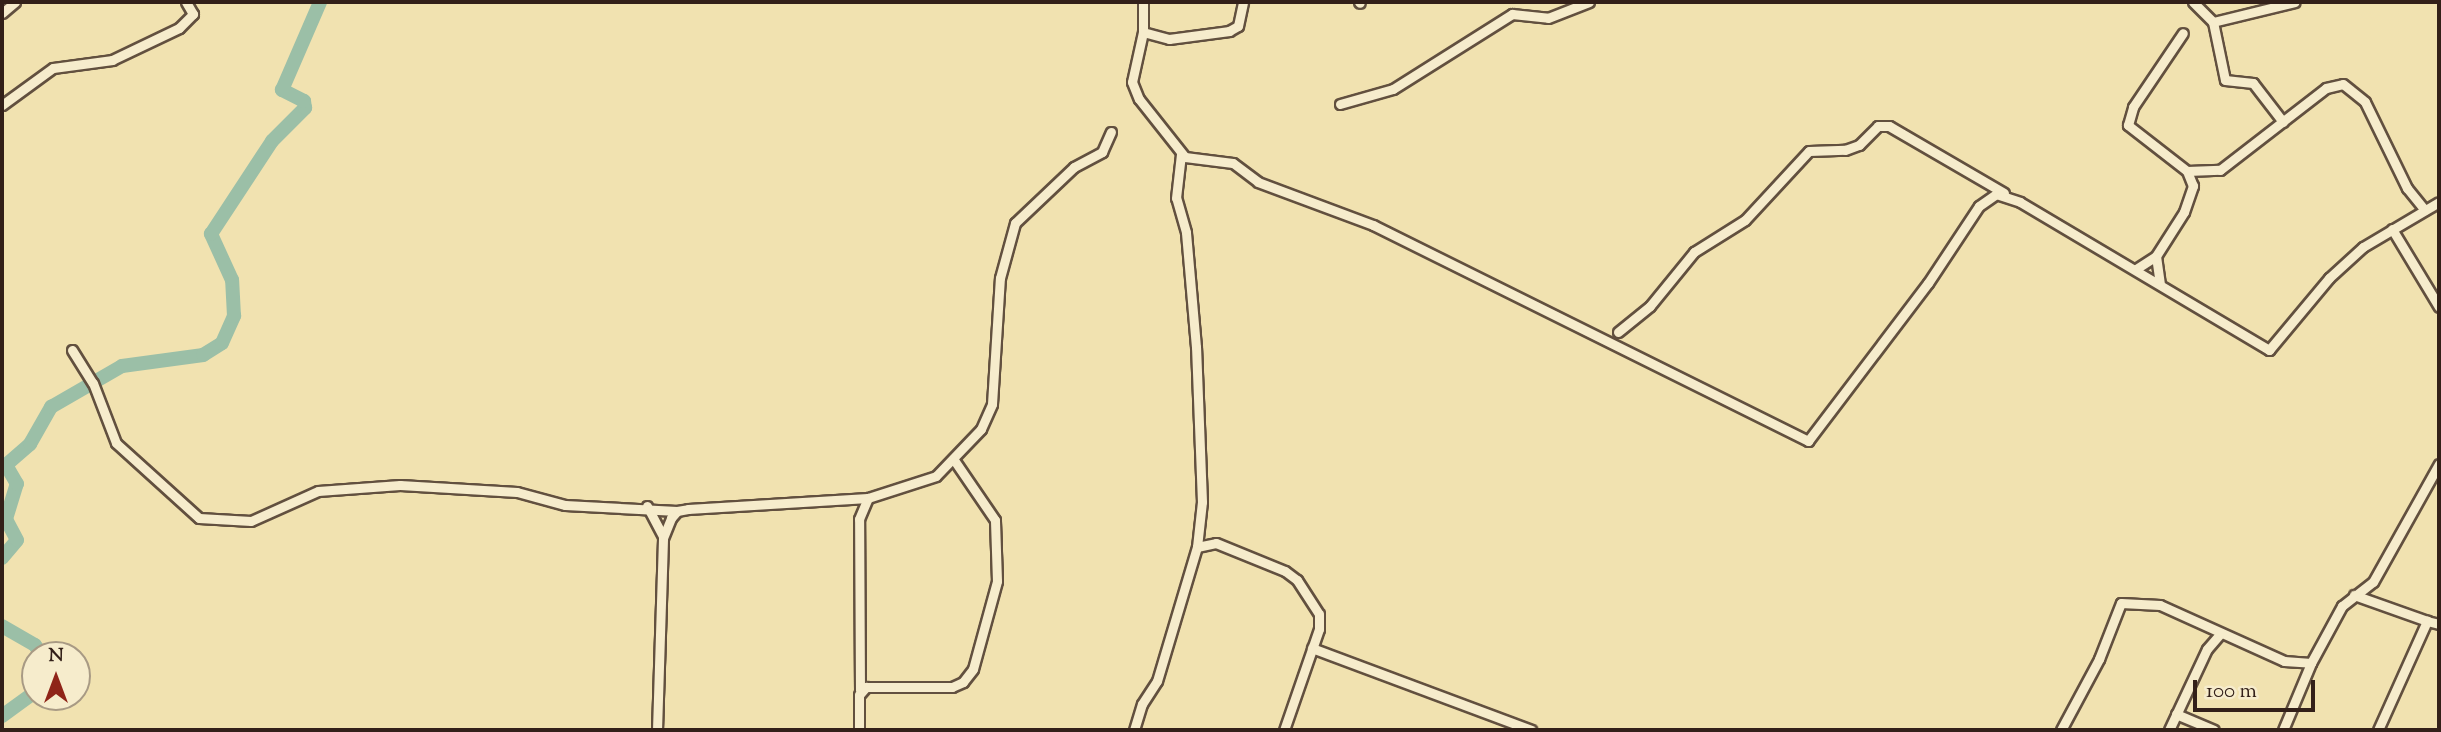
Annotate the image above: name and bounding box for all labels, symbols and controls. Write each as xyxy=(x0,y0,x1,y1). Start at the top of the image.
north arrow xyxy=(21,641,91,711)
text: N xyxy=(48,643,64,670)
scale bar xyxy=(2196,666,2318,710)
text: 100 m xyxy=(2206,677,2257,707)

